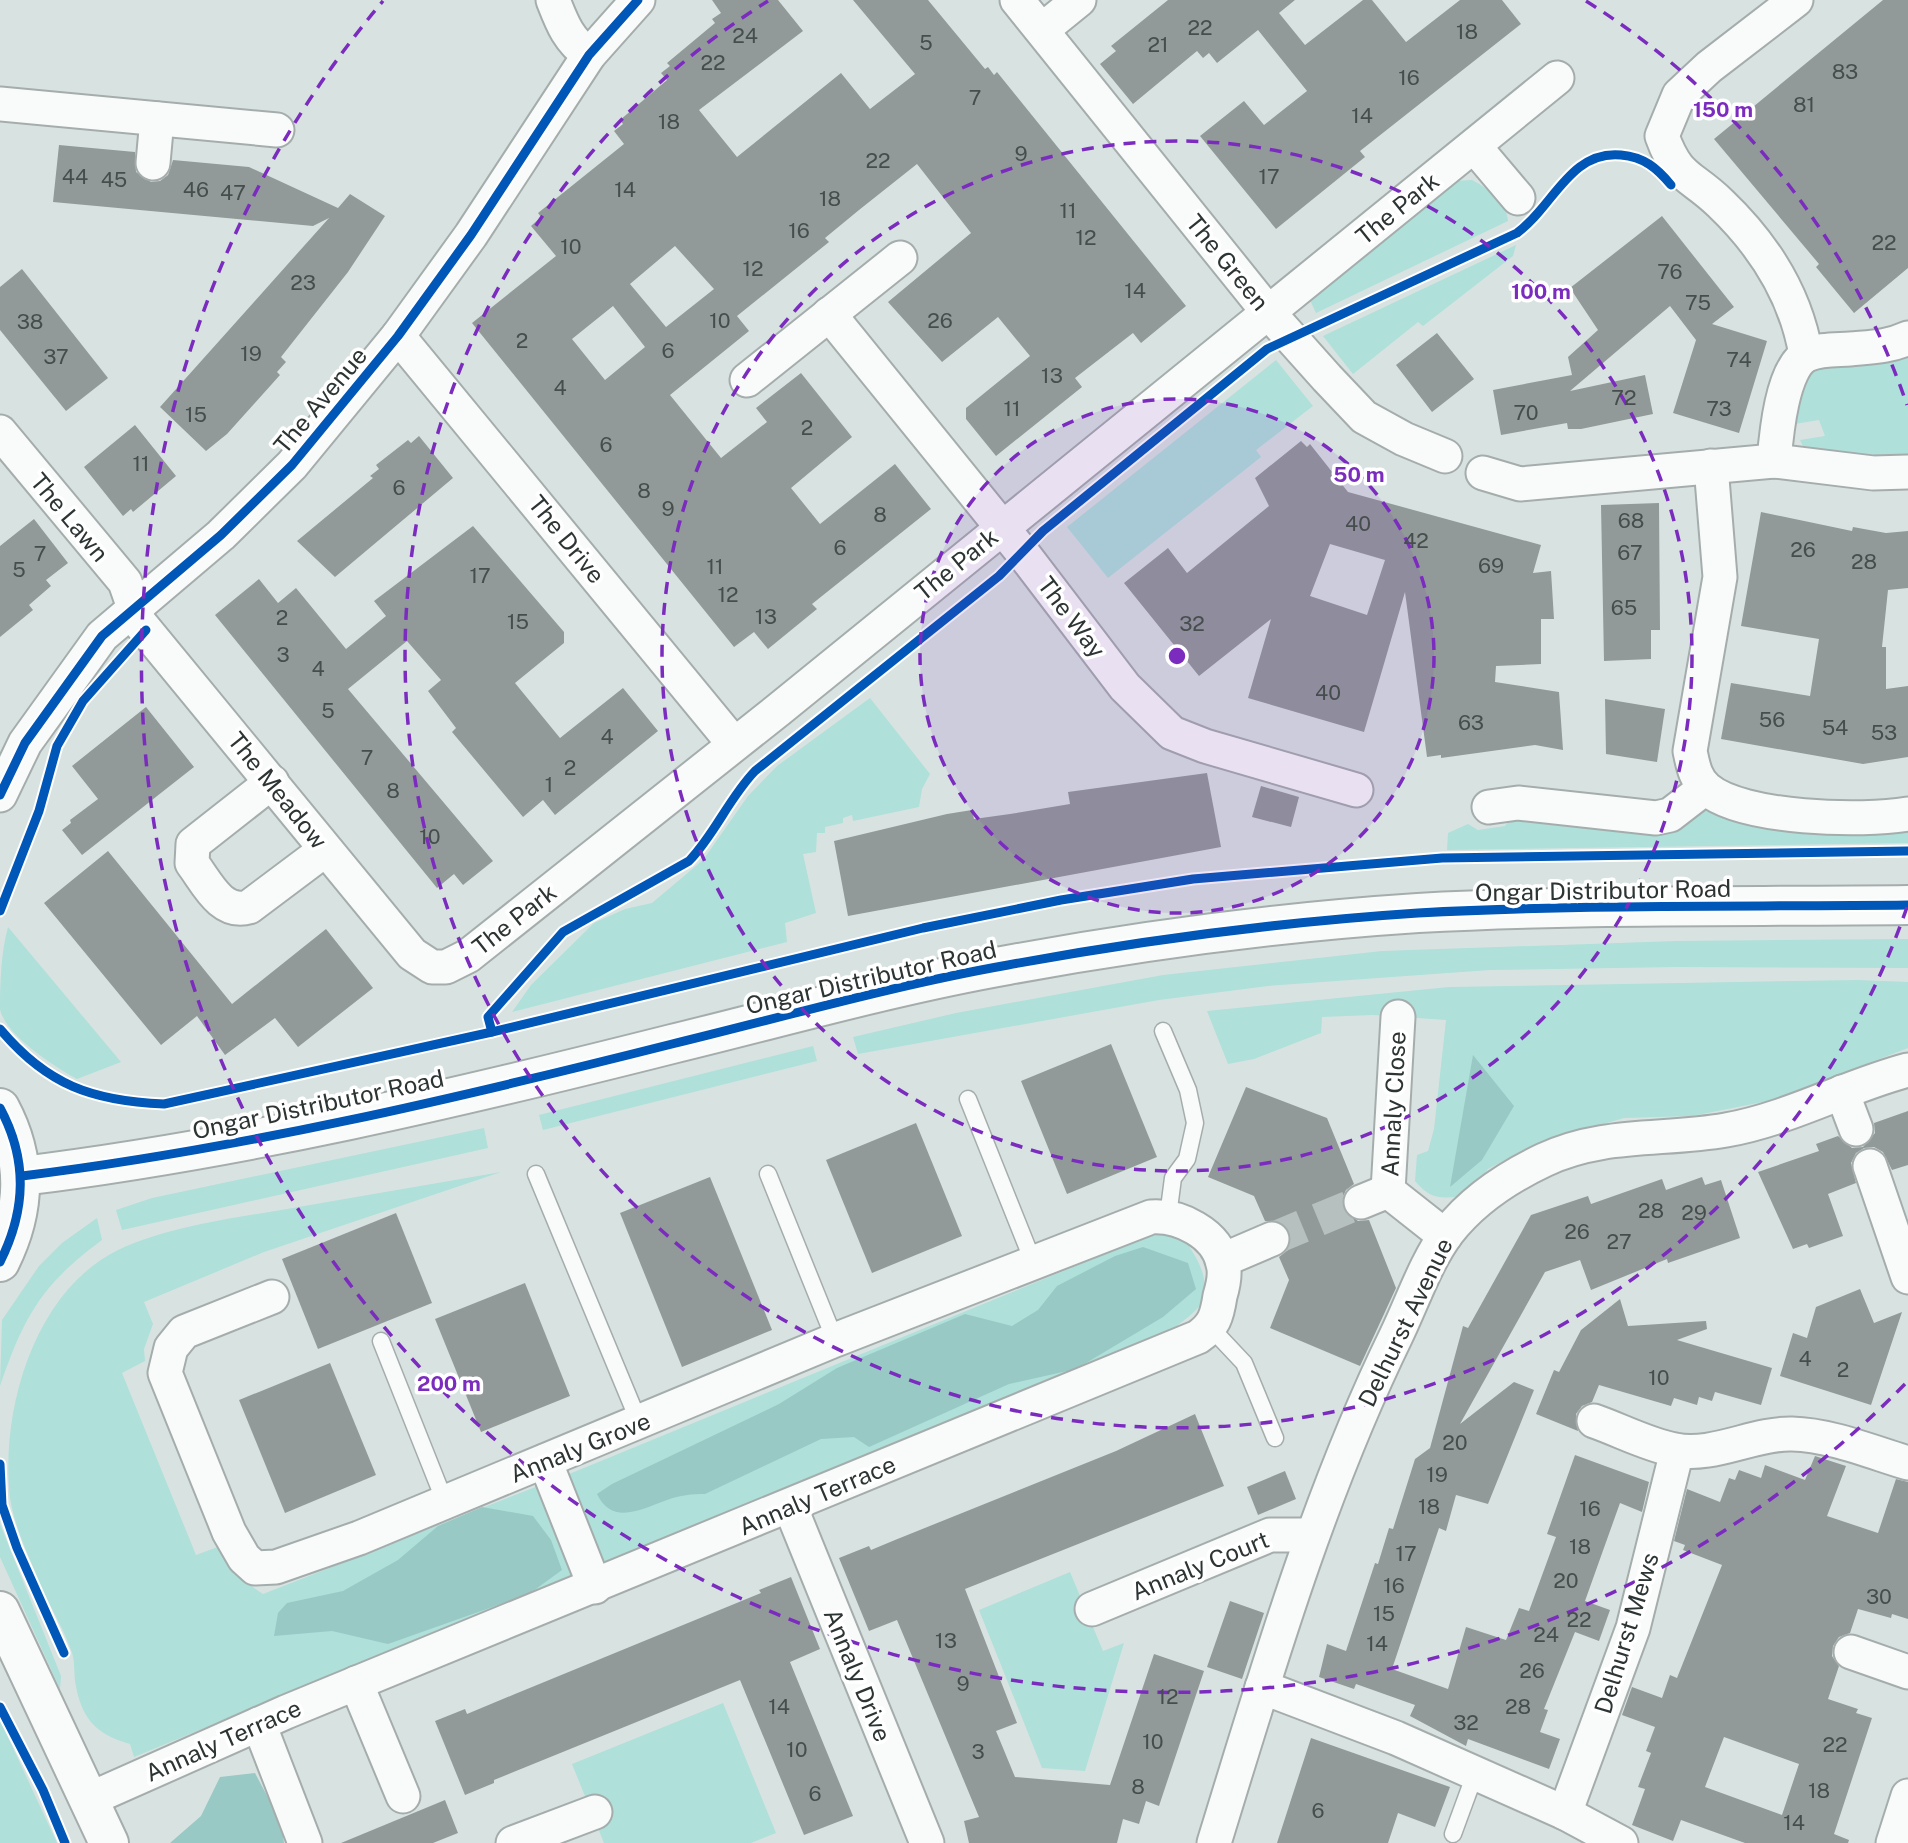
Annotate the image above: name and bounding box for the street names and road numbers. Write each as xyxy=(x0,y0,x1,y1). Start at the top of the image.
street label: The Park xyxy=(1350,166,1444,250)
street label: The Green xyxy=(1181,208,1275,316)
street label: The Avenue xyxy=(268,341,372,459)
street label: The Lawn xyxy=(25,467,115,567)
street label: The Drive xyxy=(523,489,611,589)
street label: The Park xyxy=(909,522,1003,606)
street label: The Way xyxy=(1032,571,1112,663)
street label: The Meadow xyxy=(223,726,334,854)
street label: Ongar Distributor Road xyxy=(1475,874,1731,906)
street label: The Park xyxy=(467,878,561,960)
street label: Ongar Distributor Road xyxy=(743,935,999,1019)
street label: Annaly Close xyxy=(1375,1030,1411,1178)
street label: Ongar Distributor Road xyxy=(190,1064,446,1144)
street label: Delhurst Avenue xyxy=(1352,1233,1458,1411)
street label: Annaly Grove xyxy=(506,1406,654,1488)
street label: Annaly Terrace xyxy=(734,1449,900,1541)
street label: Annaly Court xyxy=(1127,1525,1273,1605)
street label: Delhurst Mews xyxy=(1588,1549,1664,1717)
street label: Annaly Drive xyxy=(819,1604,897,1746)
street label: Annaly Terrace xyxy=(141,1693,305,1787)

